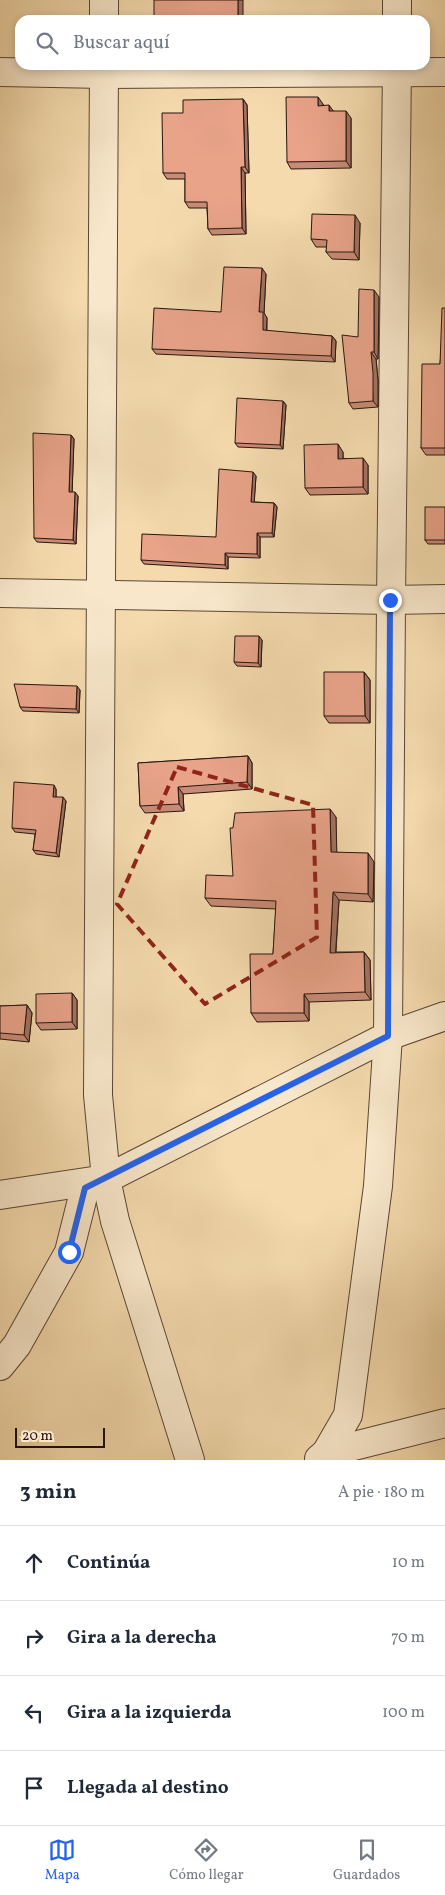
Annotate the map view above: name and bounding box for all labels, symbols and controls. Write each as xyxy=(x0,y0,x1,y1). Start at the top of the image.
search box xyxy=(15,15,430,70)
icon: search xyxy=(33,29,61,57)
text: Buscar aquí xyxy=(73,30,170,56)
route end xyxy=(379,589,402,612)
route start xyxy=(58,1241,81,1264)
scale bar xyxy=(15,1425,105,1448)
text: 20 m xyxy=(22,1427,53,1446)
text: 3 min xyxy=(20,1478,76,1507)
text: A pie · 180 m xyxy=(338,1482,425,1504)
icon: ahead xyxy=(20,1549,48,1577)
text: Continúa xyxy=(67,1550,150,1576)
text: 10 m xyxy=(392,1552,425,1574)
icon: right xyxy=(20,1624,48,1652)
text: Gira a la derecha xyxy=(67,1625,217,1651)
text: 70 m xyxy=(391,1627,425,1649)
icon: left xyxy=(20,1699,48,1727)
text: Gira a la izquierda xyxy=(67,1700,232,1726)
text: 100 m xyxy=(382,1702,425,1724)
icon: arrive xyxy=(20,1774,48,1802)
text: Llegada al destino xyxy=(67,1775,229,1801)
tab: Mapa xyxy=(45,1836,80,1885)
tab: Cómo llegar xyxy=(169,1836,244,1885)
tab: Guardados xyxy=(333,1836,400,1885)

